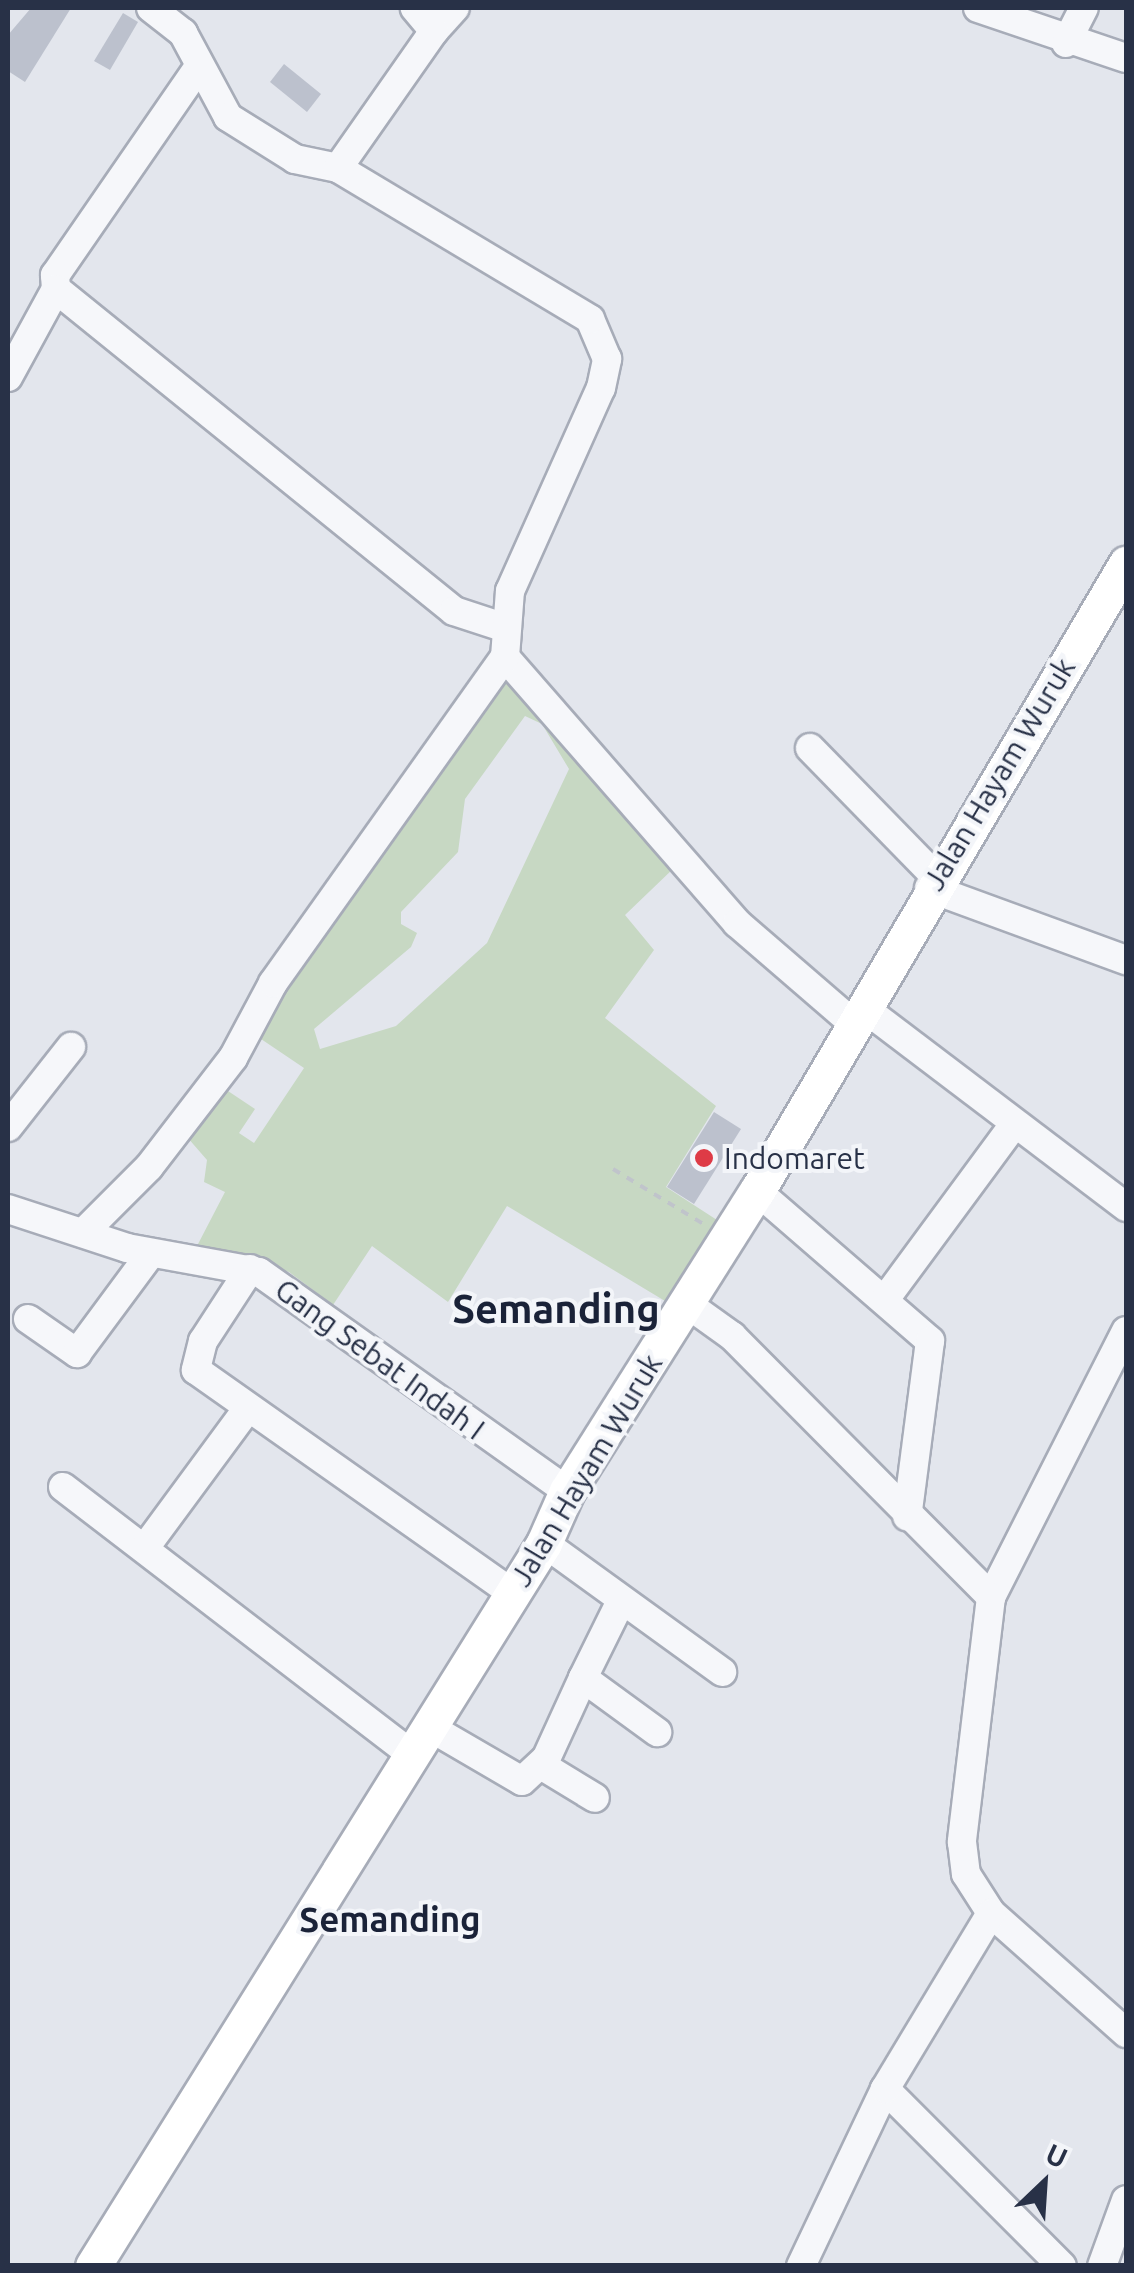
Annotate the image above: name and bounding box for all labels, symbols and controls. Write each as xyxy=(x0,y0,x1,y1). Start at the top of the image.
street label: Jalan Hayam Wuruk xyxy=(915,651,1083,897)
place label: Indomaret xyxy=(724,1140,865,1176)
marker: Indomaret xyxy=(693,1147,715,1169)
street label: Gang Sebat Indah I xyxy=(268,1271,492,1447)
district label: Semanding xyxy=(452,1285,660,1333)
street label: Jalan Hayam Wuruk xyxy=(502,1347,670,1593)
district label: Semanding xyxy=(299,1898,481,1940)
north arrow xyxy=(994,2133,1094,2233)
text: U xyxy=(1041,2137,1072,2174)

